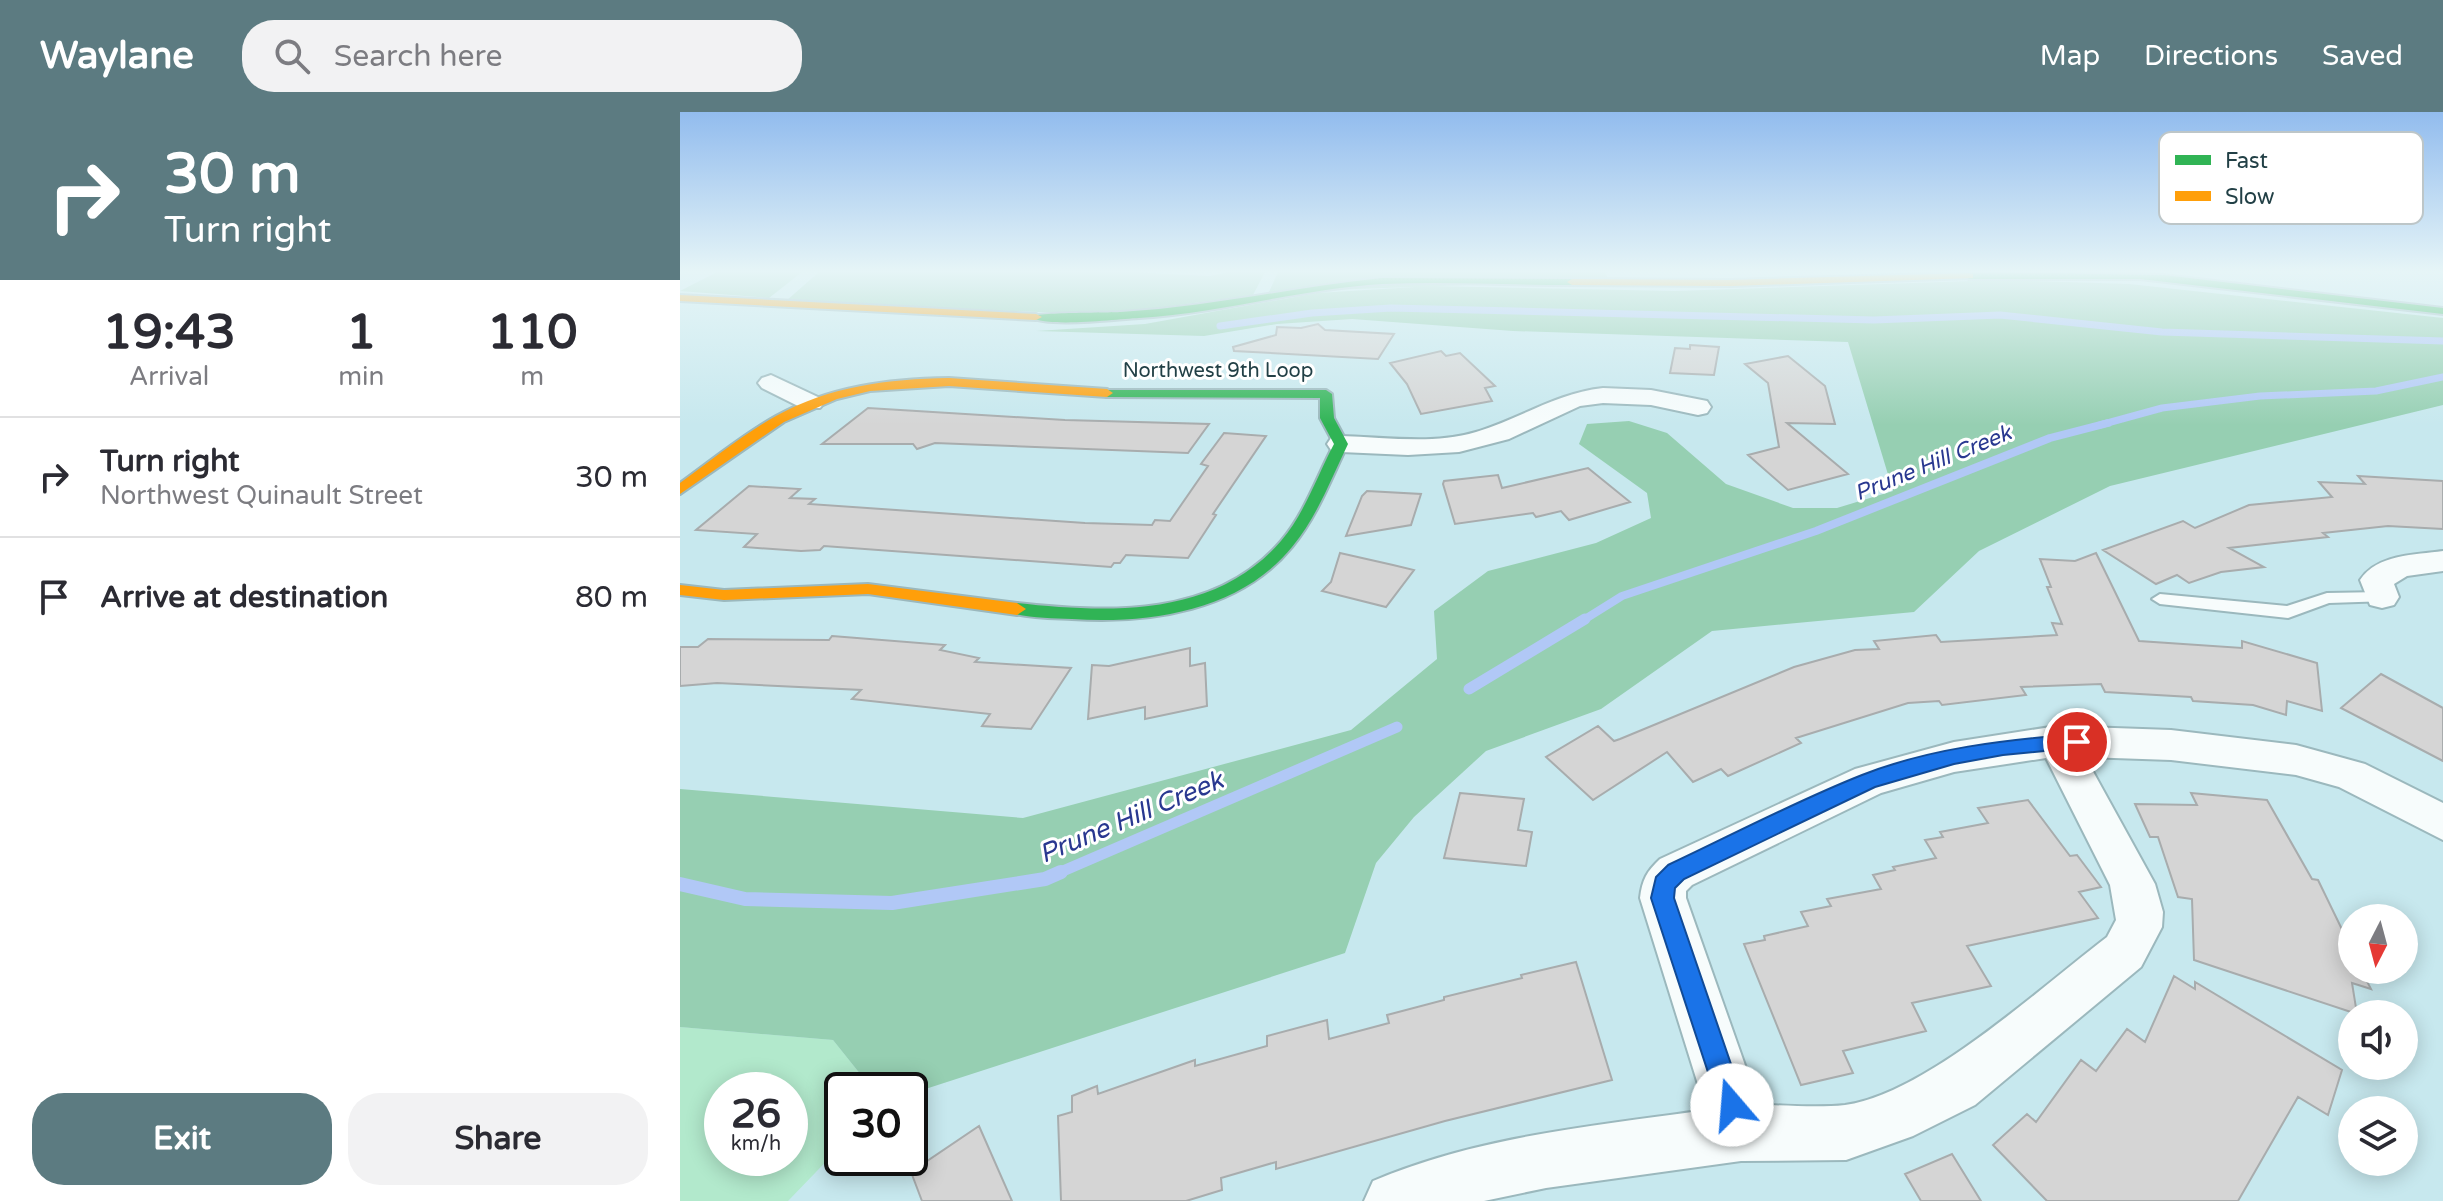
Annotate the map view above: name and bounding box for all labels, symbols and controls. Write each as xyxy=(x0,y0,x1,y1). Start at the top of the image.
search box xyxy=(242,20,802,92)
text: Waylane xyxy=(40,33,194,79)
icon: search xyxy=(270,34,314,78)
text: Search here xyxy=(334,38,503,75)
text: Map xyxy=(2040,39,2100,73)
text: Directions xyxy=(2144,39,2278,73)
text: Saved xyxy=(2322,39,2403,73)
legend xyxy=(2159,132,2423,224)
text: 30 m xyxy=(164,141,300,208)
icon: right xyxy=(32,144,136,248)
text: Fast xyxy=(2225,148,2268,174)
text: Slow xyxy=(2225,184,2275,210)
text: Turn right xyxy=(164,209,331,252)
text: 19:43 xyxy=(103,304,236,362)
text: 1 xyxy=(346,304,376,362)
text: 110 xyxy=(487,304,577,362)
street label: Northwest 9th Loop xyxy=(1123,359,1313,383)
text: Arrival xyxy=(129,361,209,392)
text: min xyxy=(338,361,384,392)
text: m xyxy=(520,361,544,392)
water label: Prune Hill Creek xyxy=(1851,419,2017,506)
text: Turn right xyxy=(100,443,240,480)
icon: right xyxy=(32,455,76,499)
text: 30 m xyxy=(575,459,648,496)
text: Northwest Quinault Street xyxy=(100,480,423,511)
icon: arrive xyxy=(32,575,76,619)
text: Arrive at destination xyxy=(100,579,388,616)
text: 80 m xyxy=(575,579,648,616)
pin xyxy=(2043,708,2111,776)
icon: arrive xyxy=(2055,720,2099,764)
water label: Prune Hill Creek xyxy=(1034,764,1229,870)
north arrow xyxy=(2338,904,2418,984)
map controls xyxy=(2338,904,2418,1176)
button: sound xyxy=(2338,1000,2418,1080)
position arrow xyxy=(1690,1063,1774,1147)
speed limit sign: 30 xyxy=(824,1072,928,1176)
text: 26 xyxy=(731,1090,781,1138)
button: Exit xyxy=(32,1093,332,1185)
button: Share xyxy=(348,1093,648,1185)
button: layers xyxy=(2338,1096,2418,1176)
text: km/h xyxy=(731,1132,781,1156)

